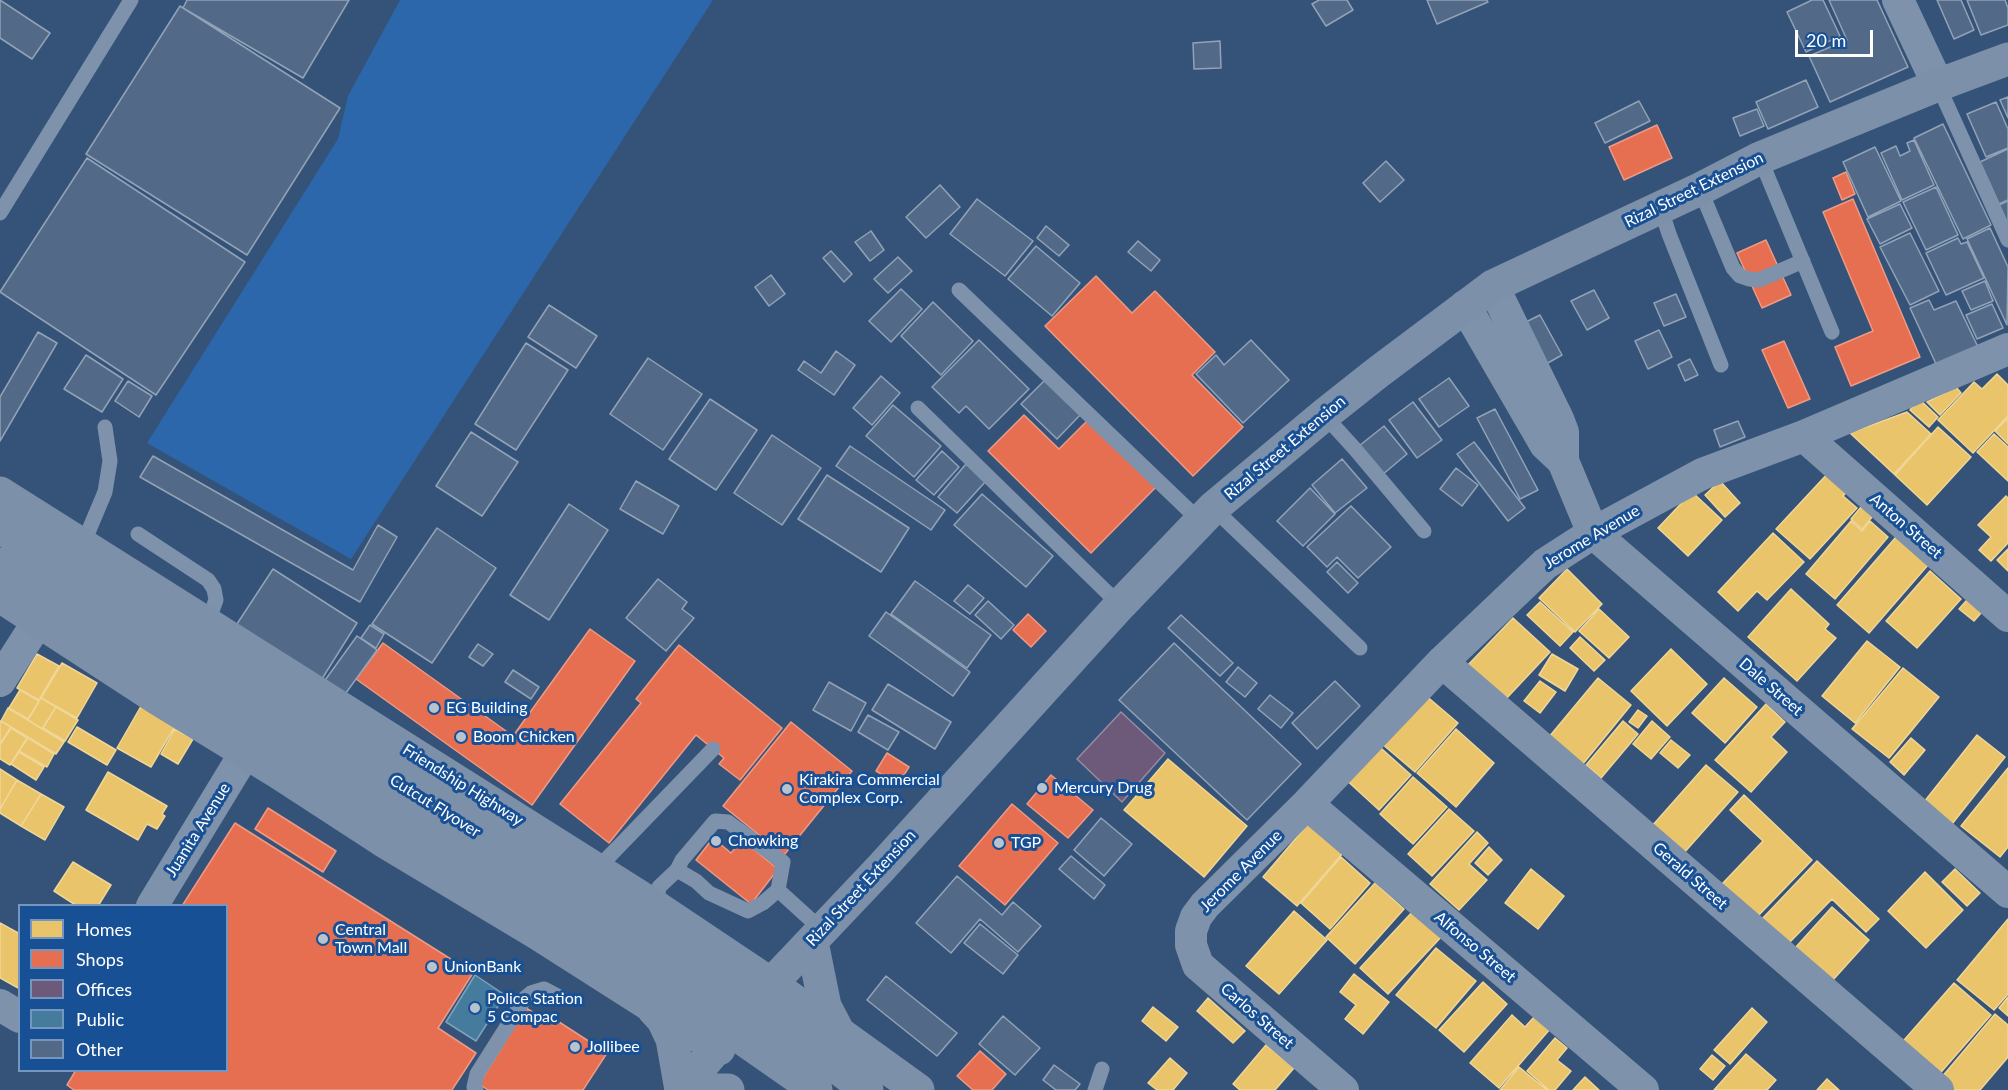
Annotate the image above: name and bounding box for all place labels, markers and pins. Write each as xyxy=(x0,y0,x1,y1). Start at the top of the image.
place label: EG Building xyxy=(446,698,528,718)
marker: EG Building xyxy=(427,701,441,715)
place label: Boom Chicken xyxy=(473,727,575,747)
marker: Boom Chicken xyxy=(454,730,468,744)
place label: Kirakira Commercial Complex Corp. xyxy=(799,770,940,808)
place label: Mercury Drug xyxy=(1054,778,1152,798)
marker: Mercury Drug xyxy=(1035,781,1049,795)
marker: Kirakira Commercial Complex Corp. xyxy=(780,782,794,796)
place label: Chowking xyxy=(728,831,798,851)
place label: TGP xyxy=(1011,833,1041,853)
marker: Chowking xyxy=(709,834,723,848)
marker: TGP xyxy=(992,836,1006,850)
place label: Central Town Mall xyxy=(335,920,407,958)
marker: Central Town Mall xyxy=(316,932,330,946)
place label: UnionBank xyxy=(444,957,521,977)
marker: UnionBank xyxy=(425,960,439,974)
place label: Police Station 5 Compac xyxy=(487,989,583,1027)
marker: Police Station 5 Compac xyxy=(468,1001,482,1015)
place label: Jollibee xyxy=(587,1037,640,1057)
marker: Jollibee xyxy=(568,1040,582,1054)

